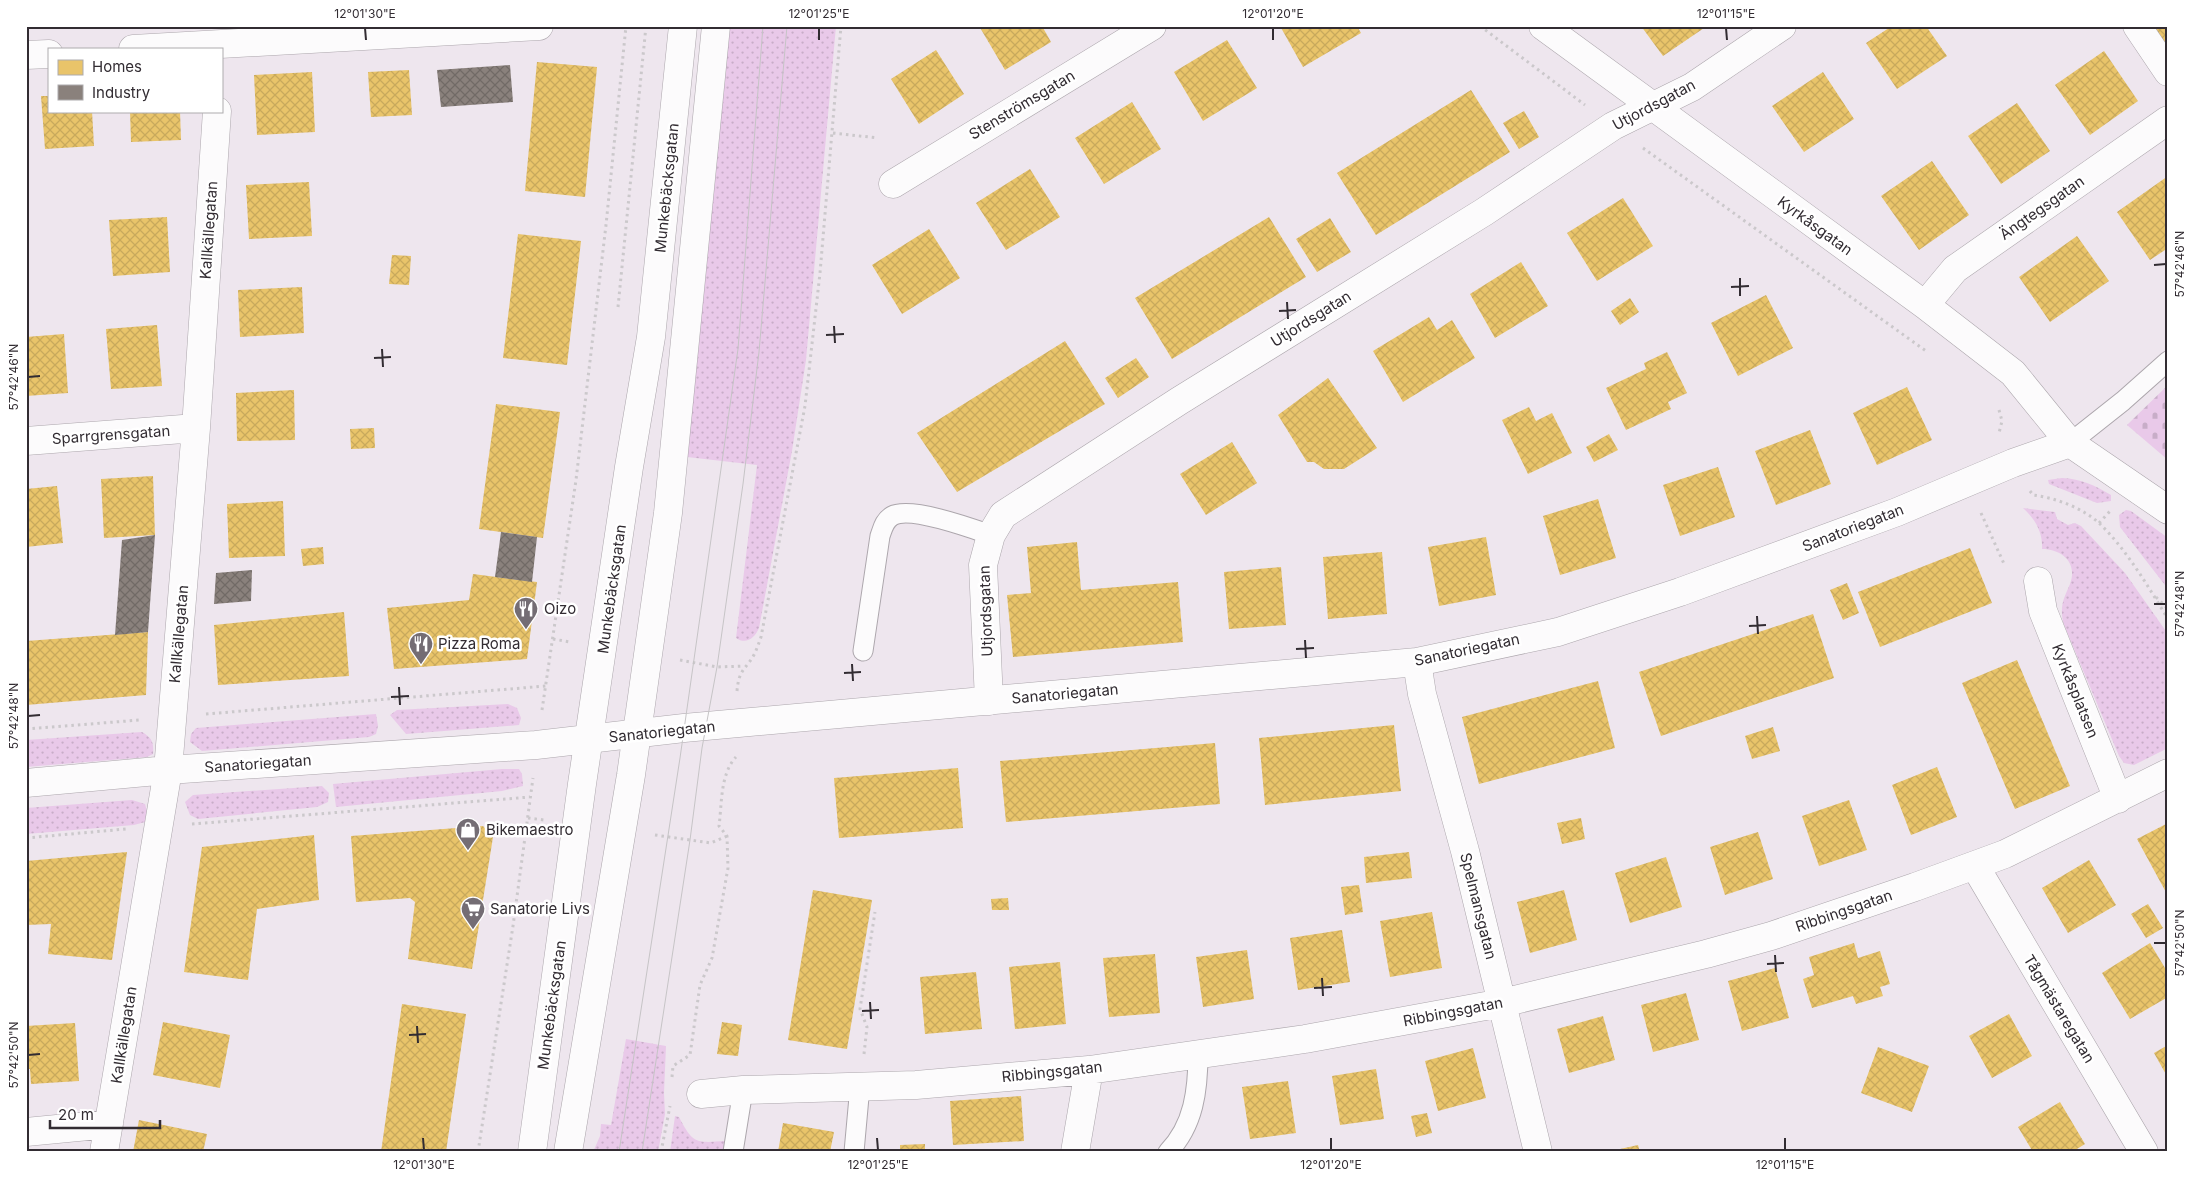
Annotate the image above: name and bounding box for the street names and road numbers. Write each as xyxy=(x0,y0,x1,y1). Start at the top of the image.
street label: Stenströmsgatan xyxy=(965,65,1078,144)
street label: Utjordsgatan xyxy=(1609,75,1699,134)
street label: Munkebäcksgatan xyxy=(650,122,683,254)
street label: Ängtegsgatan xyxy=(1996,171,2088,244)
street label: Kallkällegatan xyxy=(196,180,221,280)
street label: Kyrkåsgatan xyxy=(1774,192,1857,259)
street label: Utjordsgatan xyxy=(1267,286,1354,351)
street label: Sparrgrensgatan xyxy=(51,421,171,448)
street label: Sanatoriegatan xyxy=(1799,499,1906,556)
street label: Munkebäcksgatan xyxy=(593,523,630,655)
street label: Utjordsgatan xyxy=(974,565,997,657)
street label: Kallkällegatan xyxy=(165,584,192,684)
street label: Sanatoriegatan xyxy=(1412,629,1521,670)
street label: Kyrkåsplatsen xyxy=(2048,641,2103,741)
street label: Sanatoriegatan xyxy=(1011,679,1119,708)
street label: Sanatoriegatan xyxy=(608,716,716,747)
street label: Sanatoriegatan xyxy=(204,750,312,777)
street label: Spelmansgatan xyxy=(1456,850,1501,961)
street label: Ribbingsgatan xyxy=(1793,885,1895,936)
street label: Munkebäcksgatan xyxy=(533,939,570,1071)
street label: Tågmästaregatan xyxy=(2020,951,2099,1066)
street label: Kallkällegatan xyxy=(106,985,141,1085)
street label: Ribbingsgatan xyxy=(1401,993,1504,1030)
street label: Ribbingsgatan xyxy=(1001,1057,1103,1086)

